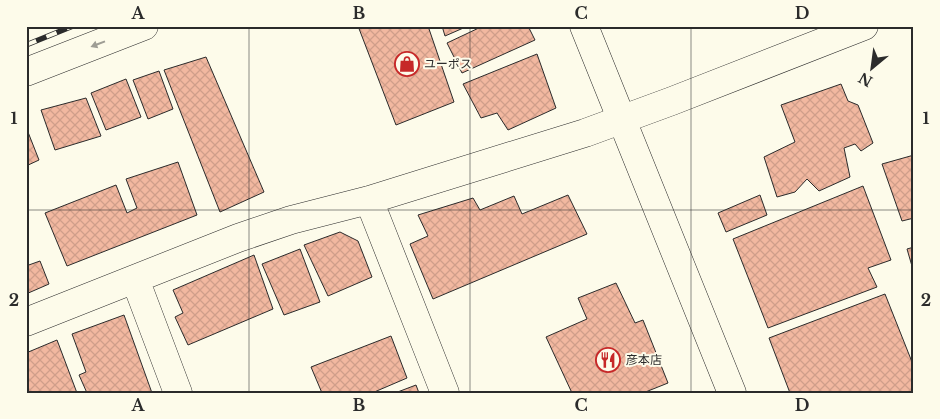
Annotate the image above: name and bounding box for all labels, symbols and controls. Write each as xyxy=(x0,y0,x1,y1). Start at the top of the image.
text: A xyxy=(131,3,146,23)
text: B xyxy=(353,3,366,23)
text: C xyxy=(574,3,588,23)
text: D xyxy=(795,3,809,23)
one-way arrow xyxy=(91,41,106,48)
north arrow xyxy=(848,42,898,92)
shop icon: ユーポス xyxy=(394,51,420,77)
place label: ユーポス xyxy=(424,56,472,71)
text: N xyxy=(856,68,876,90)
text: 1 xyxy=(11,108,18,128)
text: 1 xyxy=(923,108,930,128)
text: 2 xyxy=(9,290,19,310)
text: 2 xyxy=(921,290,931,310)
restaurant icon: 彦本店 xyxy=(595,347,621,373)
place label: 彦本店 xyxy=(626,352,662,367)
text: A xyxy=(131,395,146,415)
text: B xyxy=(353,395,366,415)
text: C xyxy=(574,395,588,415)
text: D xyxy=(795,395,809,415)

